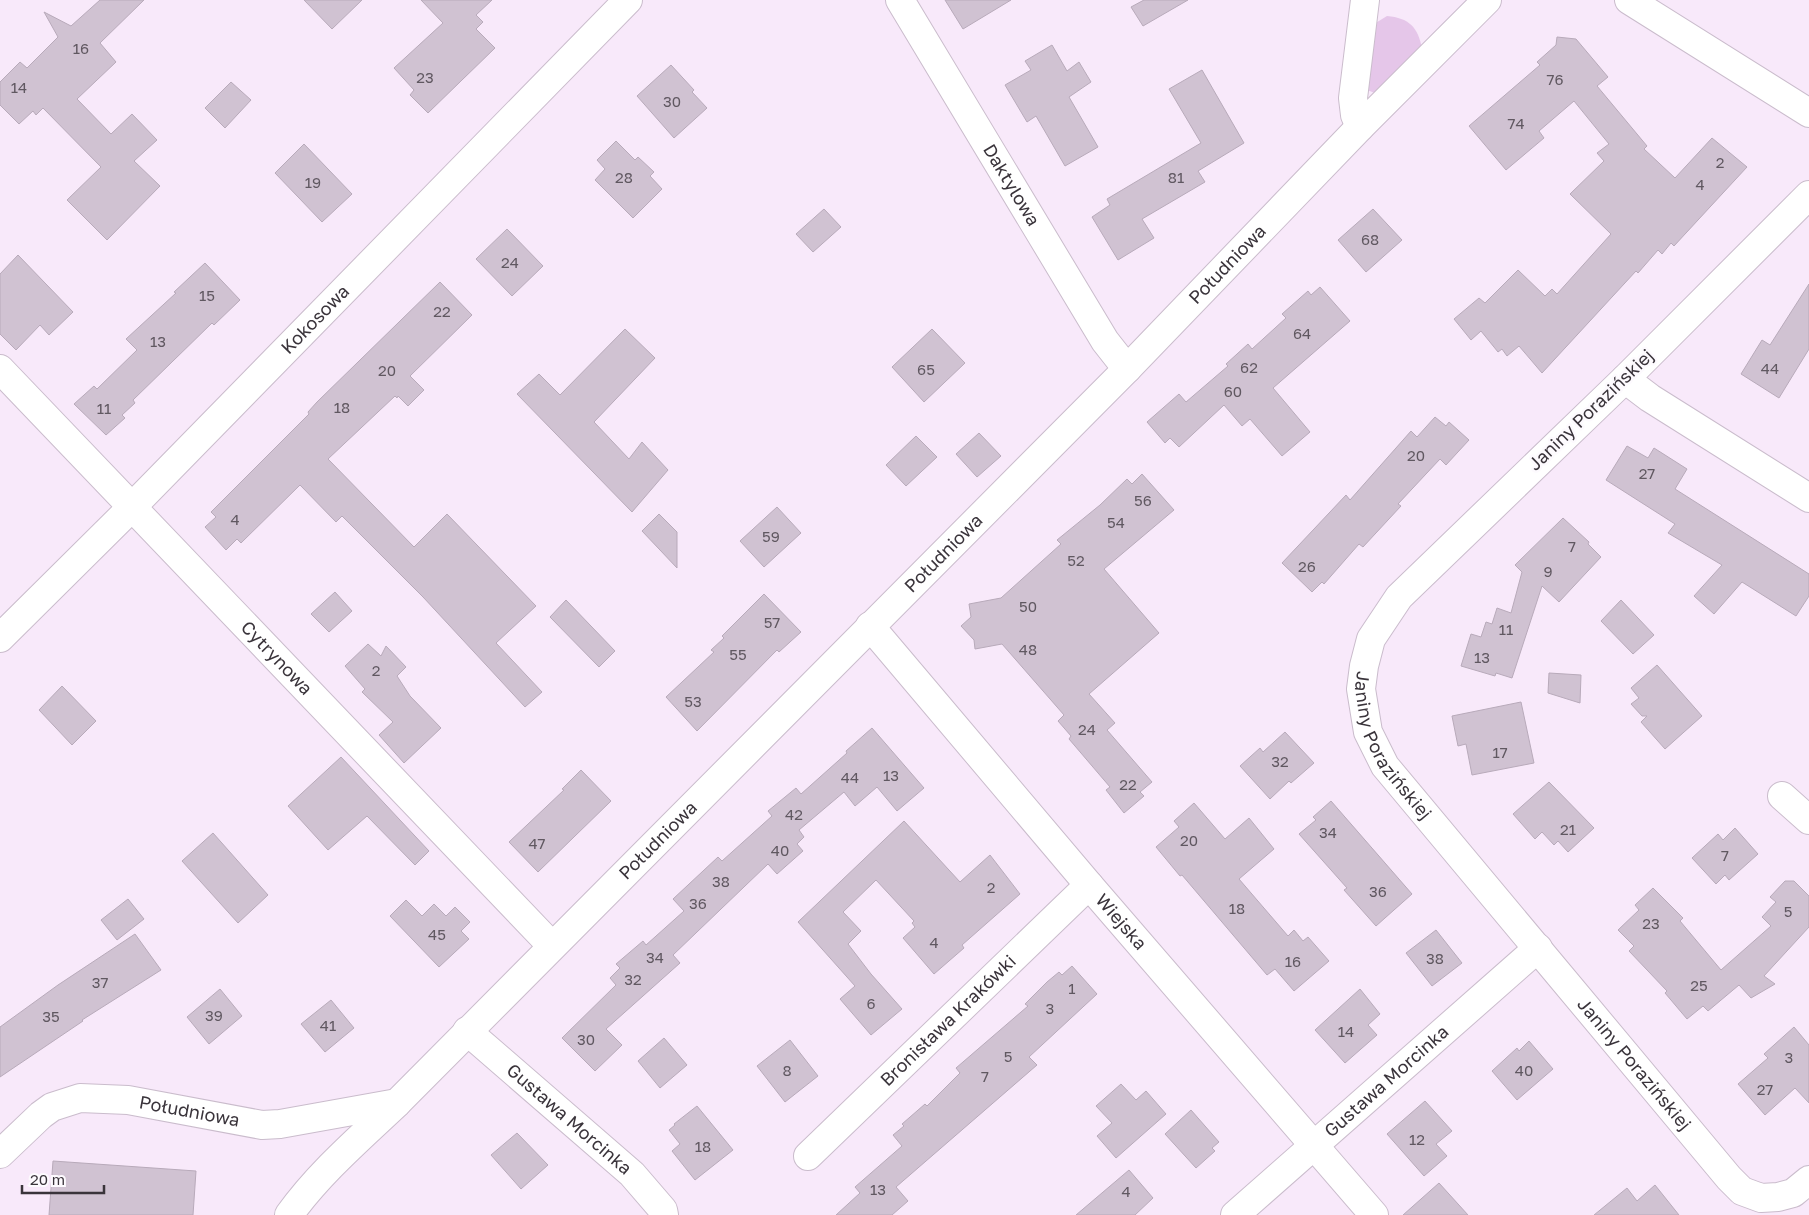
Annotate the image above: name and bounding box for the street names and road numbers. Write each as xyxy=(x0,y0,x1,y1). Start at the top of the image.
street label: Daktylowa xyxy=(979,140,1045,230)
street label: Południowa xyxy=(1184,220,1270,308)
street label: Kokosowa xyxy=(276,280,353,358)
street label: Janiny Porazińskiej xyxy=(1523,344,1658,475)
street label: Południowa xyxy=(899,509,987,596)
street label: Cytrynowa xyxy=(237,616,318,699)
street label: Janiny Porazińskiej xyxy=(1351,670,1437,823)
street label: Południowa xyxy=(614,796,701,884)
street label: Wiejska xyxy=(1091,889,1152,954)
street label: Bronisława Krakówki xyxy=(875,950,1020,1090)
street label: Janiny Porazińskiej xyxy=(1573,993,1696,1134)
street label: Gustawa Morcinka xyxy=(1319,1020,1453,1141)
street label: Gustawa Morcinka xyxy=(503,1059,637,1179)
street label: Południowa xyxy=(138,1090,241,1131)

